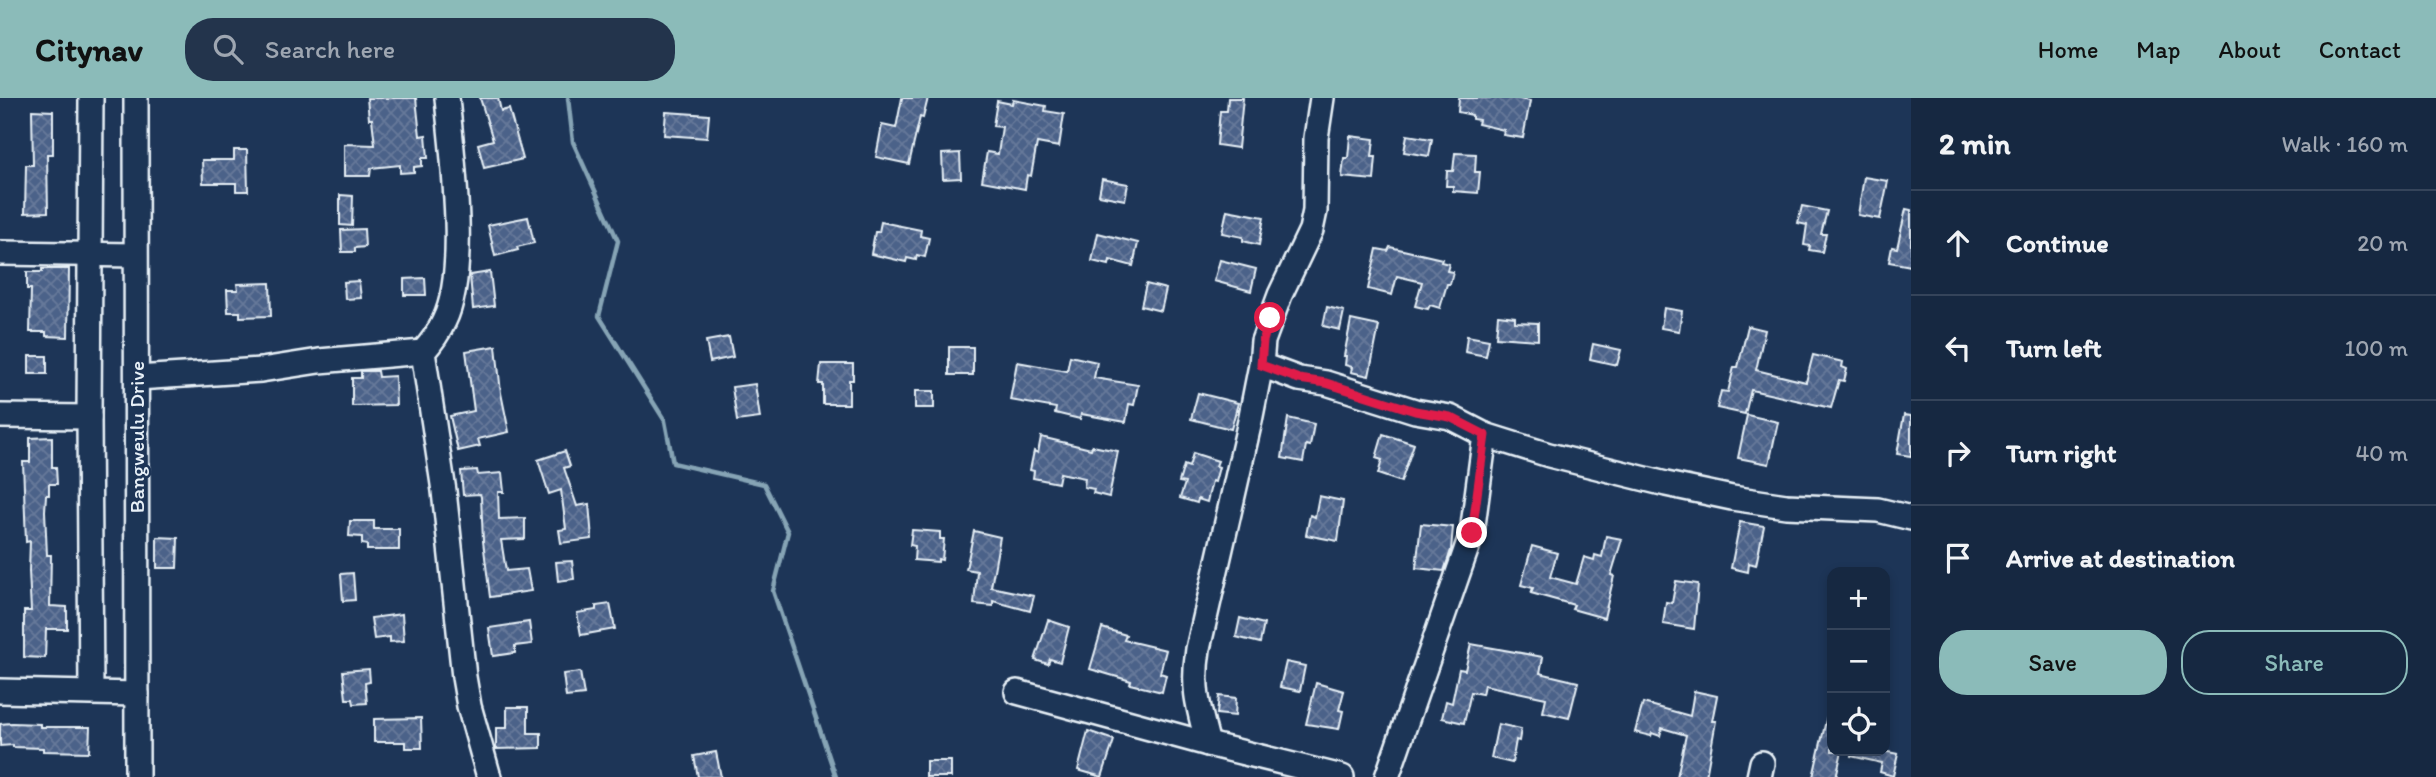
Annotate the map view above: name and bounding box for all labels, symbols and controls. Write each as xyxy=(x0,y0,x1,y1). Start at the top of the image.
search box xyxy=(185,18,675,81)
text: Citynav xyxy=(35,30,143,69)
icon: search xyxy=(209,30,247,68)
text: Search here xyxy=(265,33,395,65)
text: Home xyxy=(2038,35,2098,64)
text: Map xyxy=(2136,35,2180,64)
text: About xyxy=(2218,35,2281,64)
text: Contact xyxy=(2319,35,2401,64)
text: 2 min xyxy=(1939,125,2010,162)
text: Walk · 160 m xyxy=(2282,130,2408,158)
icon: ahead xyxy=(1939,224,1977,262)
text: Continue xyxy=(2006,227,2109,259)
text: 20 m xyxy=(2357,229,2408,257)
route start xyxy=(1254,302,1285,333)
icon: left xyxy=(1939,329,1977,367)
text: Turn left xyxy=(2006,332,2102,364)
text: 100 m xyxy=(2344,334,2408,362)
street label: Bangweulu Drive xyxy=(124,361,149,513)
icon: right xyxy=(1939,434,1977,472)
text: Turn right xyxy=(2006,437,2117,469)
text: 40 m xyxy=(2355,439,2408,467)
route end xyxy=(1456,517,1487,548)
icon: arrive xyxy=(1939,539,1977,577)
text: Arrive at destination xyxy=(2006,542,2235,574)
map controls xyxy=(1827,567,1890,756)
button: + xyxy=(1827,567,1890,630)
button: − xyxy=(1827,630,1890,693)
button: Save xyxy=(1939,630,2167,695)
button: Share xyxy=(2181,630,2408,695)
button: locate xyxy=(1827,693,1890,756)

